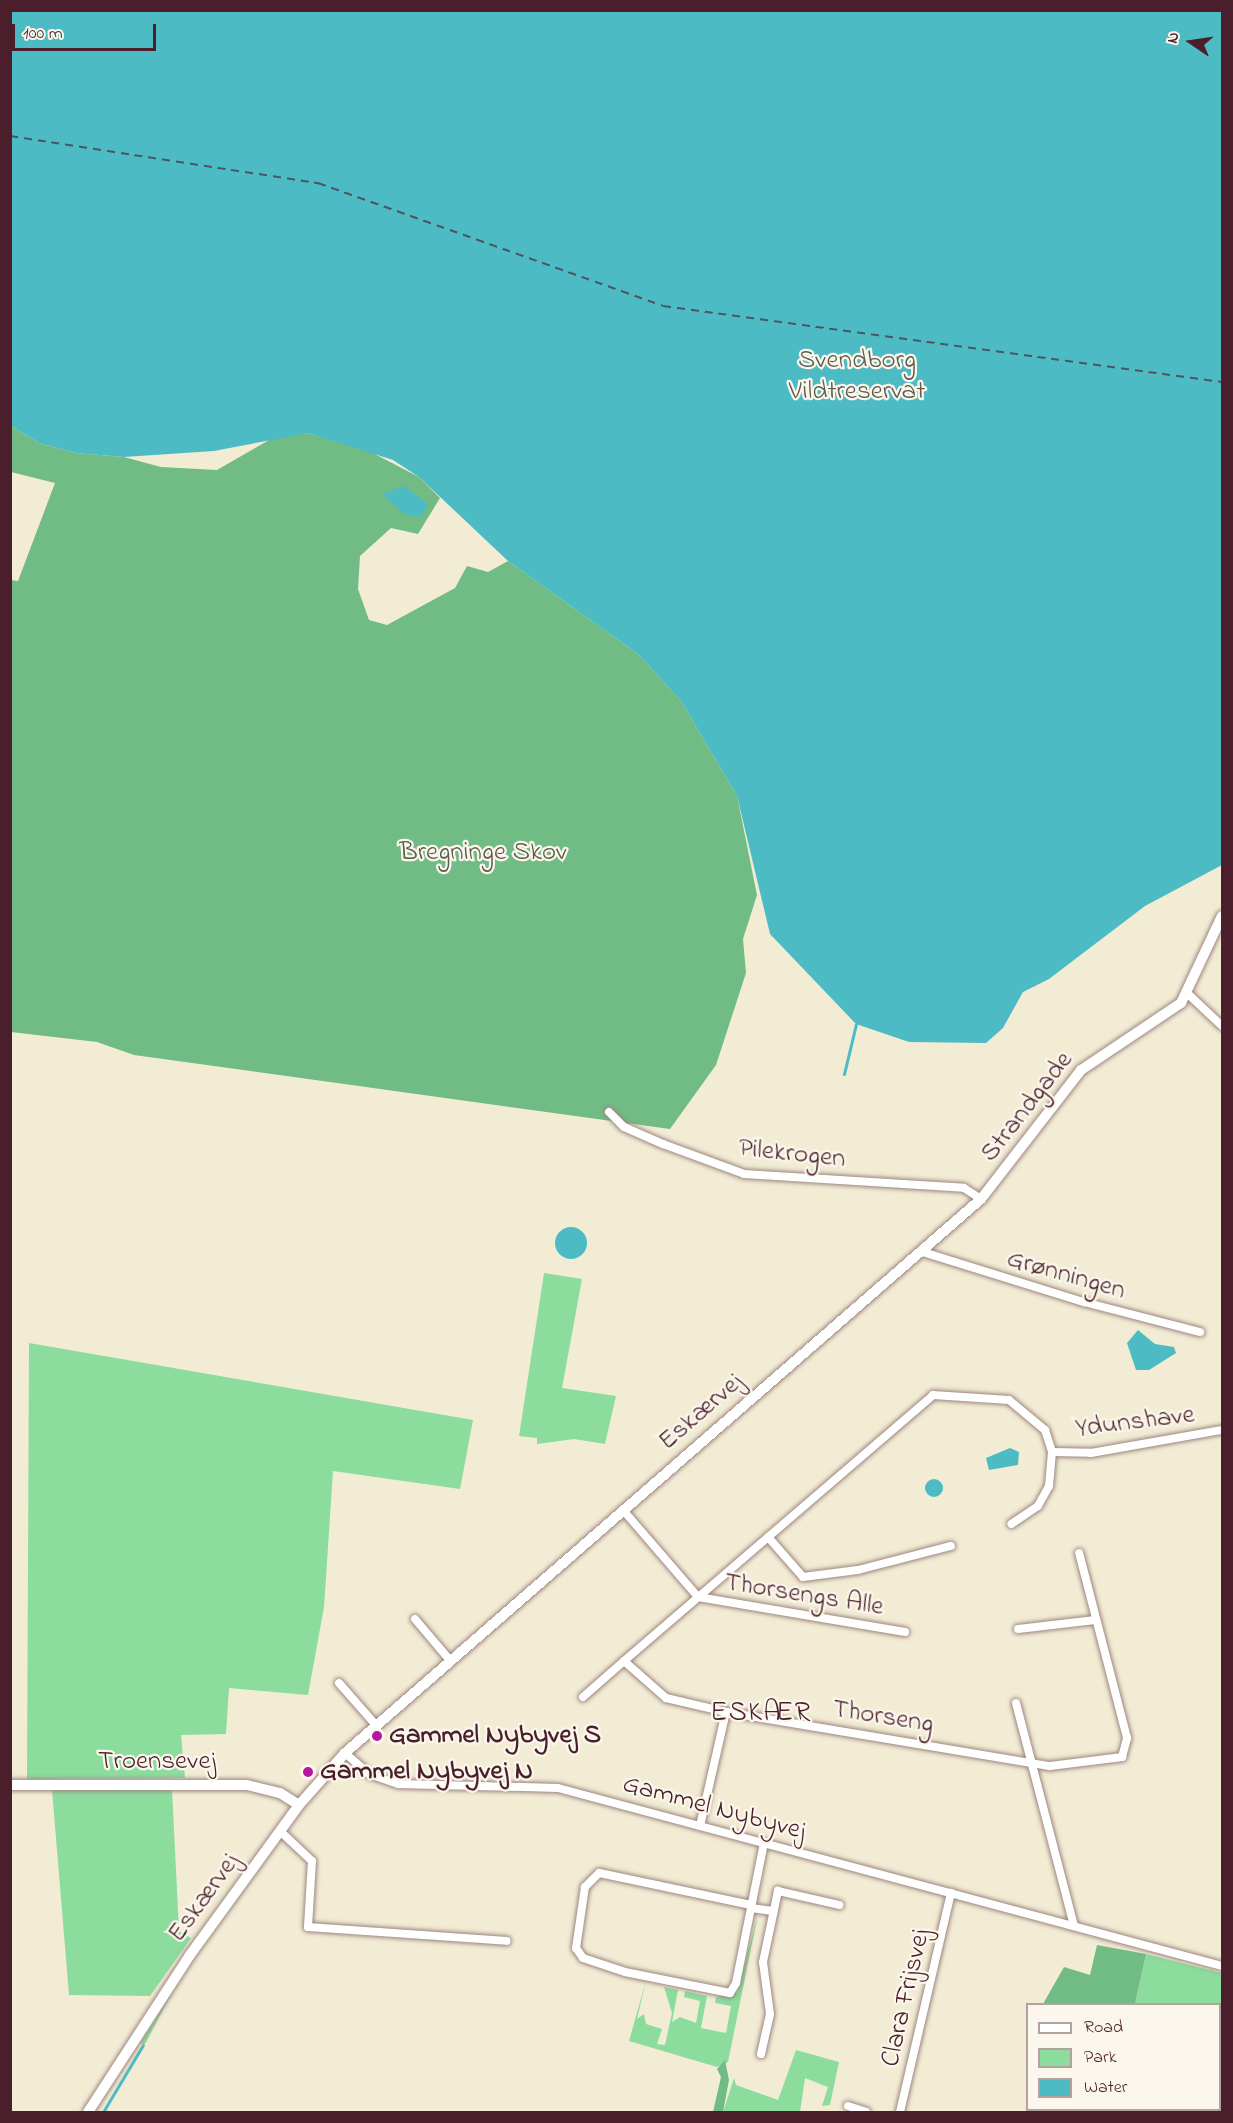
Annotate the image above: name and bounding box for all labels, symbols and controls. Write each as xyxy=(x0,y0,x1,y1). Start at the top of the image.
scale bar xyxy=(15,12,159,50)
north arrow xyxy=(1161,12,1221,72)
text: 100 m xyxy=(23,21,63,47)
text: N xyxy=(1161,30,1186,46)
park label: Svendborg Vildtreservat xyxy=(789,344,925,407)
park label: Bregninge Skov xyxy=(400,837,566,869)
street label: Strandgade xyxy=(974,1045,1080,1169)
street label: Pilekrogen xyxy=(737,1132,847,1176)
street label: Grønningen xyxy=(1003,1243,1129,1307)
street label: Eskærvej xyxy=(652,1366,750,1458)
street label: Ydunshave xyxy=(1074,1399,1196,1445)
street label: Thorsengs Alle xyxy=(722,1566,886,1624)
street label: Thorseng xyxy=(830,1693,936,1741)
district label: ESKÆR xyxy=(710,1697,812,1731)
place label: Gammel Nybyvej S xyxy=(389,1720,601,1752)
marker: Gammel Nybyvej S xyxy=(370,1729,384,1743)
street label: Troensevej xyxy=(98,1746,216,1778)
place label: Gammel Nybyvej N xyxy=(320,1756,533,1788)
marker: Gammel Nybyvej N xyxy=(301,1765,315,1779)
street label: Gammel Nybyvej xyxy=(619,1768,809,1848)
street label: Eskærvej xyxy=(161,1847,247,1949)
street label: Clara Frijsvej xyxy=(874,1926,938,2070)
legend xyxy=(1026,2003,1221,2111)
text: Road xyxy=(1084,2015,1123,2041)
text: Park xyxy=(1084,2045,1117,2071)
text: Water xyxy=(1084,2075,1127,2101)

